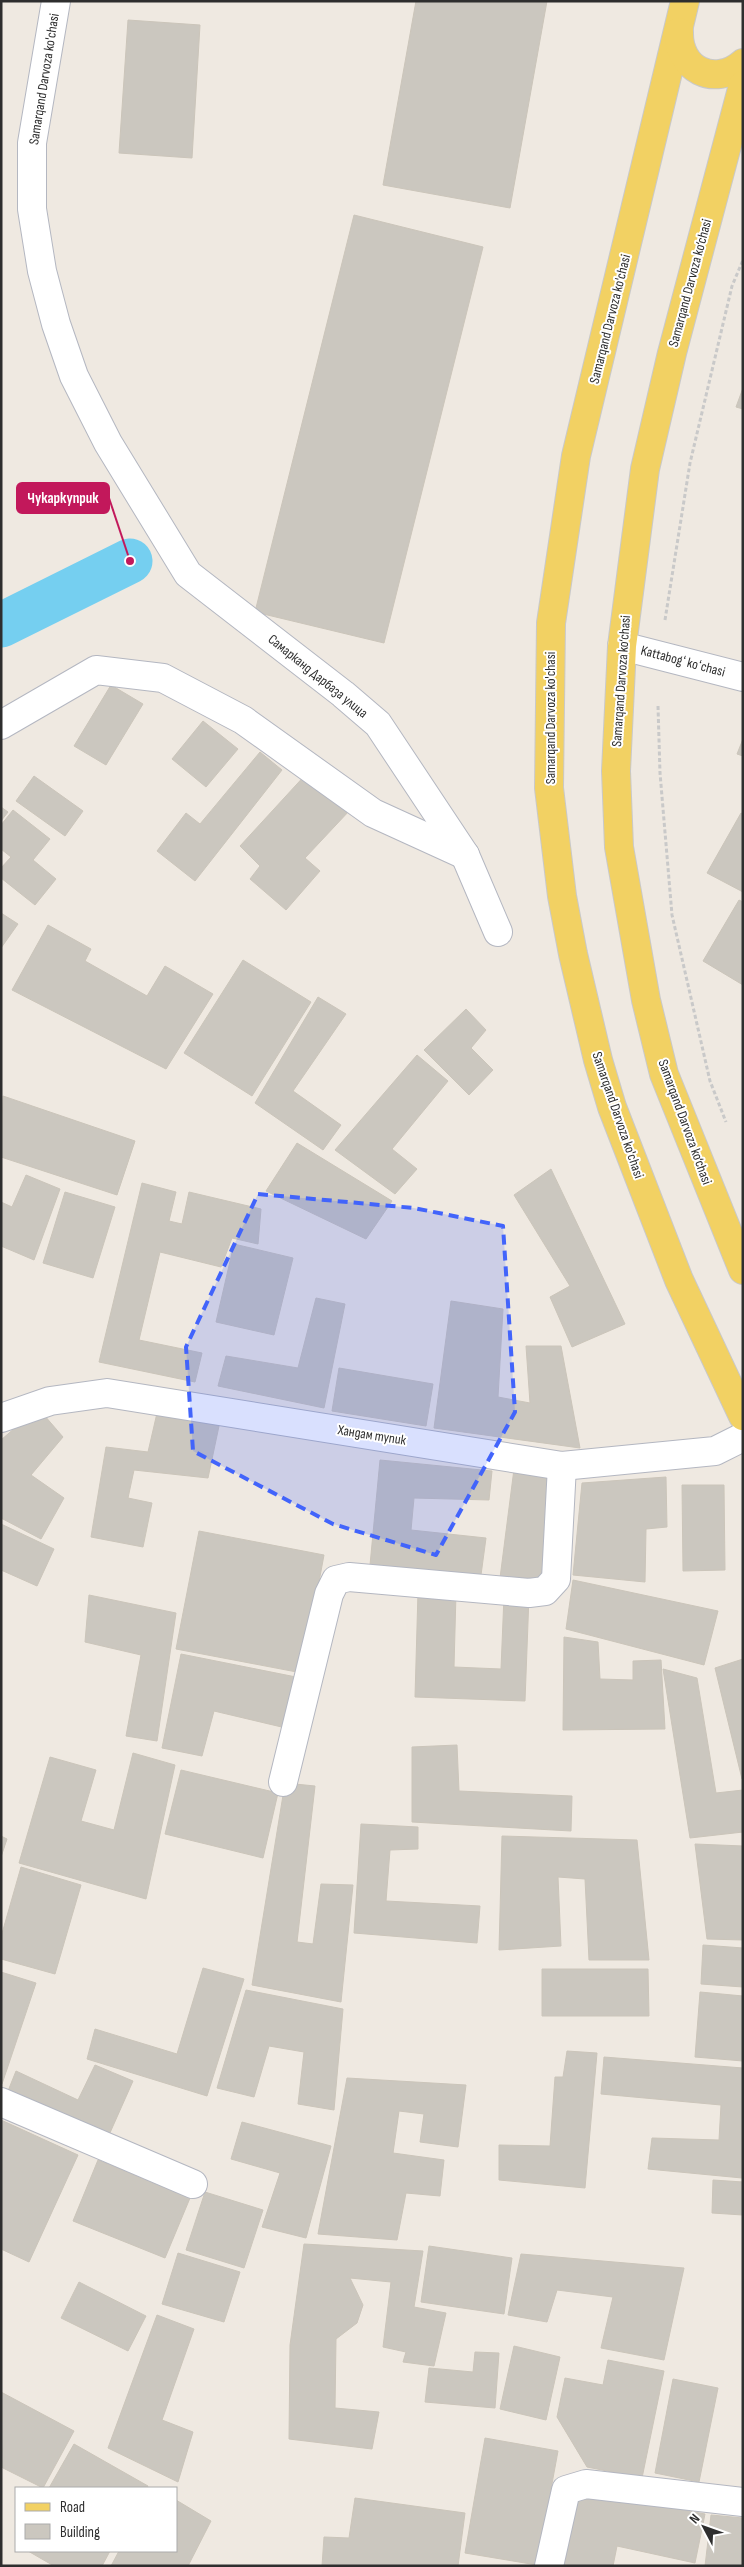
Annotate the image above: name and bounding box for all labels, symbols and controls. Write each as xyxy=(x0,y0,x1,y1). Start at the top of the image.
street label: Samarqand Darvoza ko'chasi xyxy=(25,12,63,146)
street label: Samarqand Darvoza ko‘chasi xyxy=(665,217,715,349)
street label: Samarqand Darvoza ko'chasi xyxy=(586,253,634,385)
callout: Чукаркуприк xyxy=(17,483,109,513)
text: Чукаркуприк xyxy=(27,489,99,508)
street label: Samarqand Darvoza ko‘chasi xyxy=(608,615,634,747)
street label: Самарканд Дарбаза улица xyxy=(265,631,371,721)
street label: Kattabogʻ koʻchasi xyxy=(639,642,727,680)
street label: Samarqand Darvoza ko'chasi xyxy=(542,652,559,784)
street label: Samarqand Darvoza ko'chasi xyxy=(588,1050,648,1180)
street label: Samarqand Darvoza ko‘chasi xyxy=(654,1057,716,1187)
street label: Хандам тупик xyxy=(336,1421,408,1449)
legend xyxy=(15,2487,178,2552)
text: Road xyxy=(60,2498,85,2517)
north arrow xyxy=(679,2502,729,2552)
text: N xyxy=(686,2510,703,2527)
text: Building xyxy=(60,2523,100,2542)

